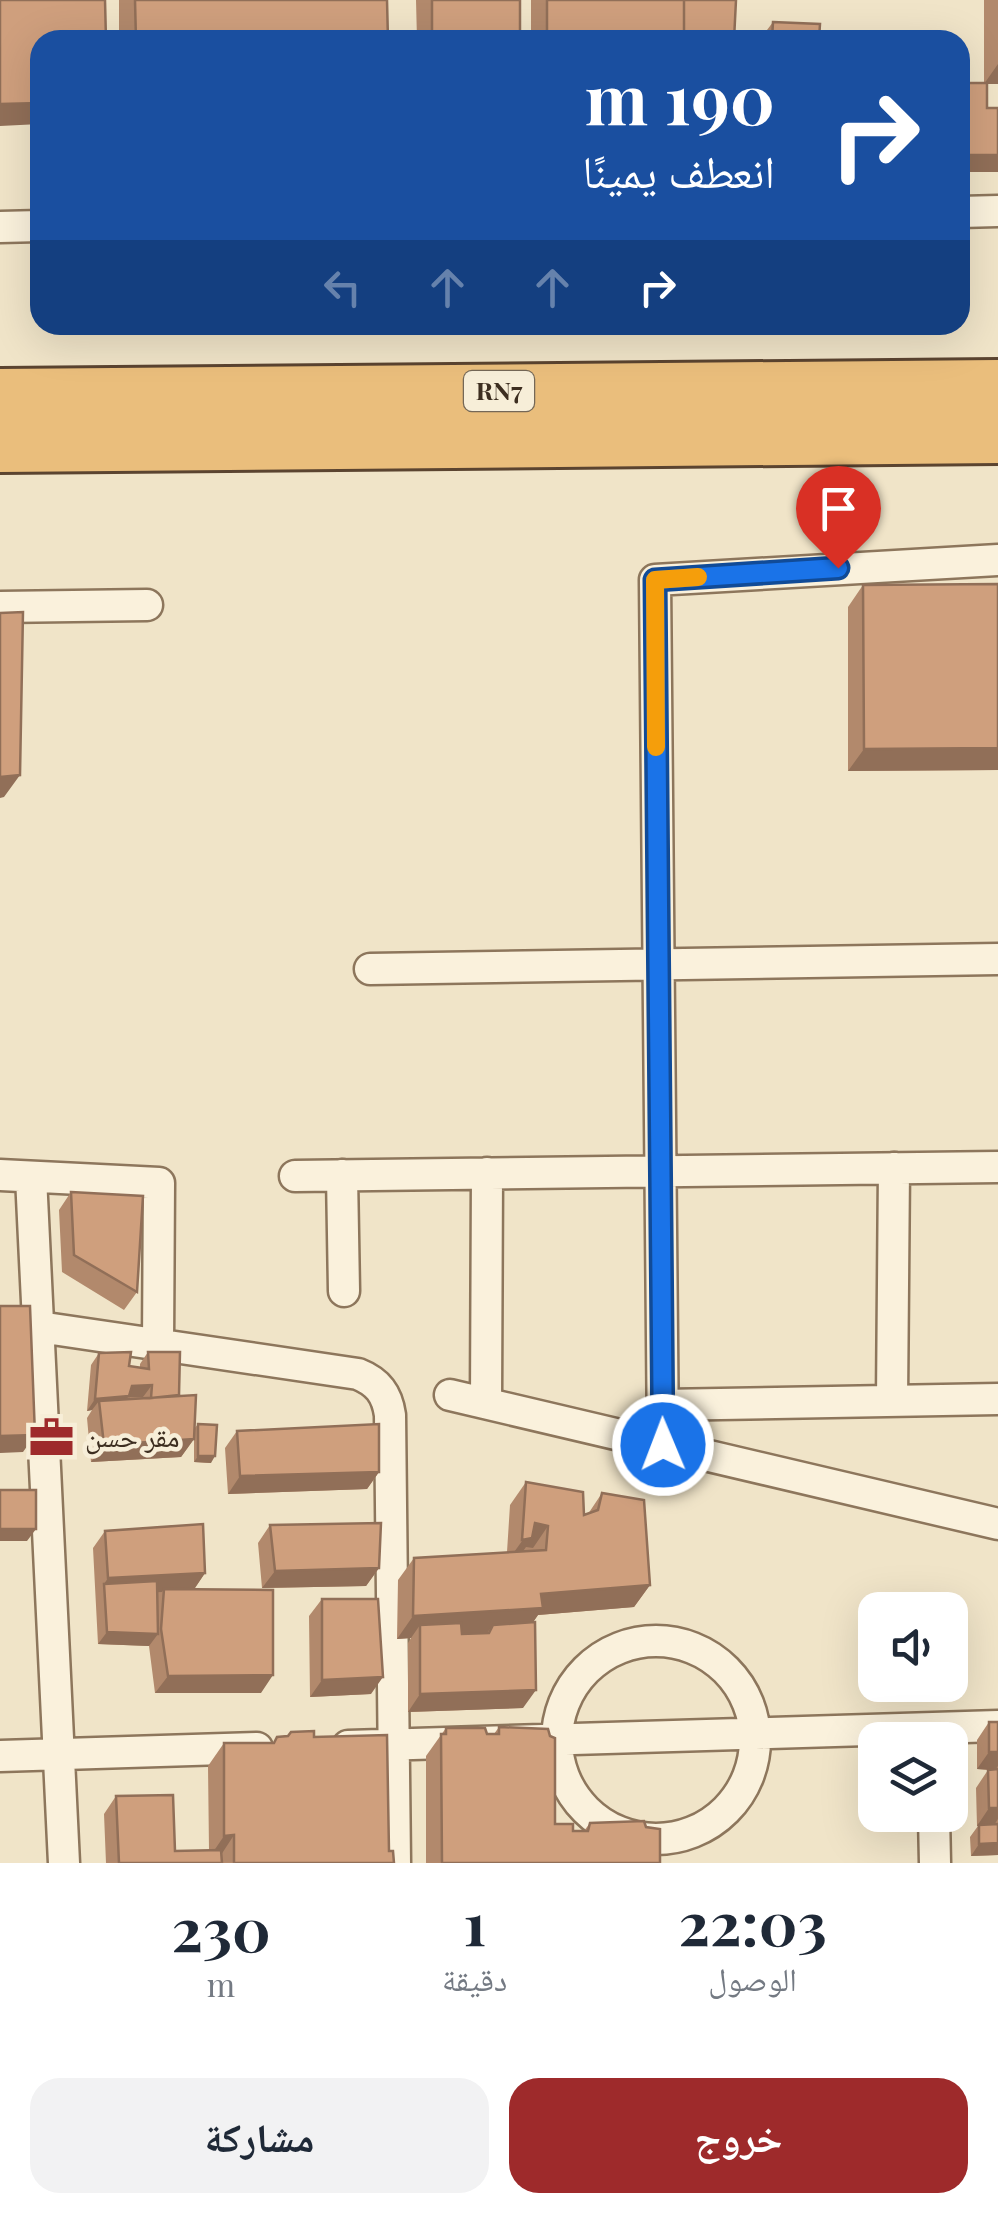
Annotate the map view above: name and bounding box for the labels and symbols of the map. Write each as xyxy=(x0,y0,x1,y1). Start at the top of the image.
road number: RN7 xyxy=(464,371,534,411)
pin xyxy=(796,466,881,569)
position arrow xyxy=(611,1393,715,1497)
office icon: مقر حسن xyxy=(28,1413,76,1461)
place label: مقر حسن xyxy=(85,1417,180,1455)

